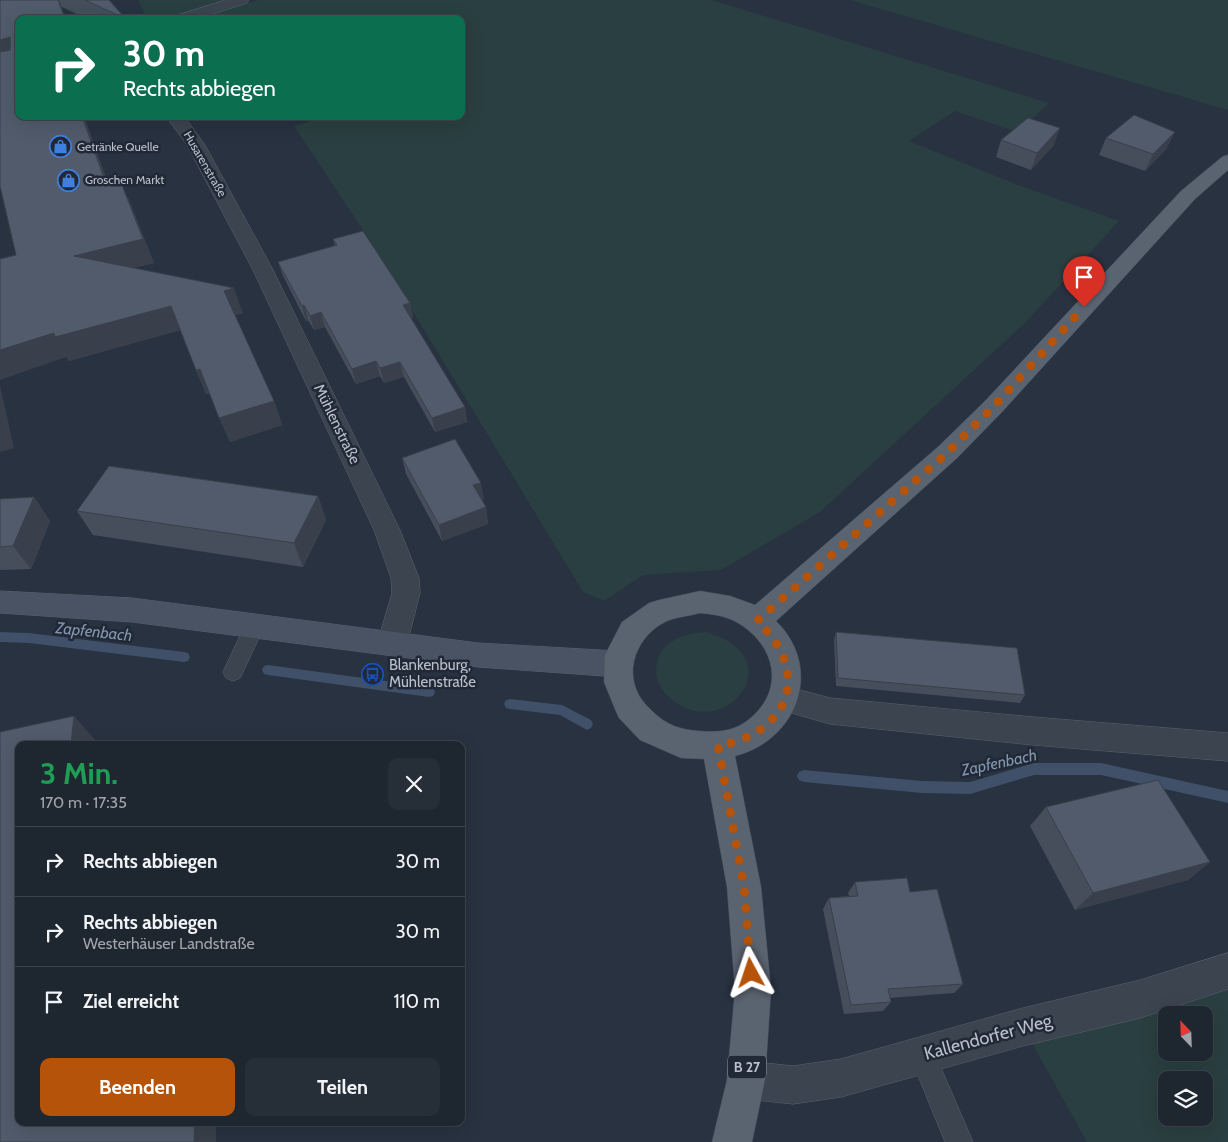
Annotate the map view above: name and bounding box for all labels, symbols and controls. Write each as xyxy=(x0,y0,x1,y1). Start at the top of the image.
text: 30 m xyxy=(123,32,205,75)
icon: right xyxy=(40,35,105,100)
text: Rechts abbiegen xyxy=(123,75,276,102)
street label: Husarenstraße xyxy=(181,128,230,199)
shop icon: Getränke Quelle xyxy=(49,135,73,159)
place label: Getränke Quelle xyxy=(77,139,159,154)
shop icon: Groschen Markt xyxy=(57,168,81,192)
place label: Groschen Markt xyxy=(85,172,164,187)
pin xyxy=(1063,256,1105,307)
icon: arrive xyxy=(1070,263,1098,291)
street label: Mühlenstraße xyxy=(310,381,364,467)
water label: Zapfenbach xyxy=(54,618,133,645)
place label: Blankenburg, Mühlenstraße xyxy=(389,656,476,691)
bus stop icon: Blankenburg, Mühlenstraße xyxy=(361,662,385,686)
water label: Zapfenbach xyxy=(959,745,1039,780)
text: 3 Min. xyxy=(40,755,118,792)
button: close xyxy=(388,758,440,810)
text: 170 m · 17:35 xyxy=(40,793,127,812)
icon: right xyxy=(40,848,68,876)
text: Rechts abbiegen xyxy=(83,850,217,873)
text: 30 m xyxy=(396,850,440,873)
text: Rechts abbiegen xyxy=(83,911,217,934)
icon: right xyxy=(40,918,68,946)
text: 30 m xyxy=(396,920,440,943)
text: Westerhäuser Landstraße xyxy=(83,934,255,953)
position arrow xyxy=(724,946,776,998)
icon: arrive xyxy=(40,988,68,1016)
text: Ziel erreicht xyxy=(83,990,179,1013)
text: 110 m xyxy=(393,990,440,1013)
north arrow xyxy=(1158,1006,1212,1061)
map controls xyxy=(1158,1006,1213,1126)
street label: Kallendorfer Weg xyxy=(922,1009,1055,1065)
road number: B 27 xyxy=(728,1056,766,1078)
button: Beenden xyxy=(40,1058,235,1116)
button: Teilen xyxy=(245,1058,440,1116)
button: layers xyxy=(1158,1071,1213,1126)

